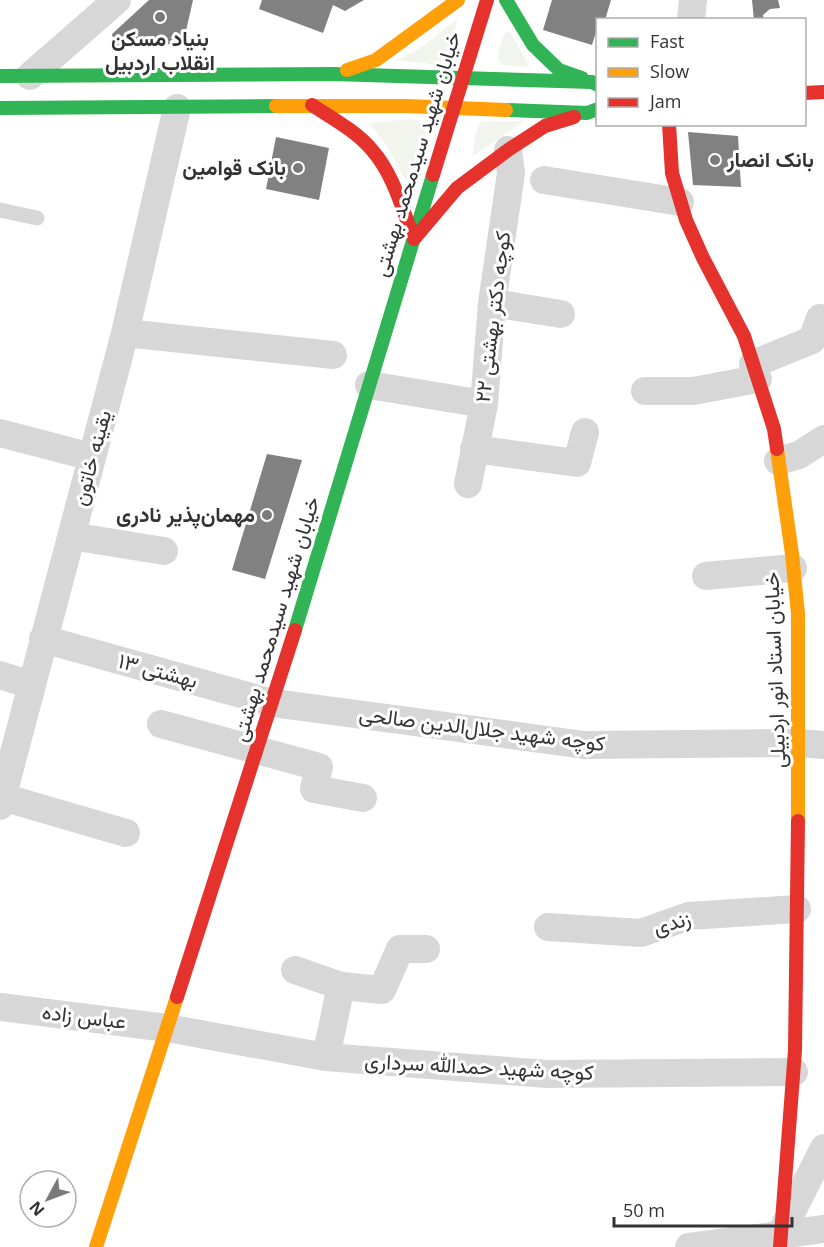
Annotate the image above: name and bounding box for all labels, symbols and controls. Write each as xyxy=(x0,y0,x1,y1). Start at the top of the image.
marker: بنیاد مسکن انقلاب اردبیل xyxy=(153,10,167,24)
legend xyxy=(596,18,806,126)
place label: بنیاد مسکن انقلاب اردبیل xyxy=(105,24,215,76)
street label: خیابان شهید سیدمحمد بهشتی xyxy=(365,28,467,280)
text: Fast xyxy=(650,29,684,53)
text: Slow xyxy=(650,59,689,83)
text: Jam xyxy=(648,89,682,113)
place label: بانک انصار xyxy=(726,145,814,173)
place label: بانک قوامین xyxy=(182,153,286,181)
marker: بانک انصار xyxy=(708,153,722,167)
marker: بانک قوامین xyxy=(291,161,305,175)
street label: کوچه دکتر بهشتی ۲۲ xyxy=(468,230,517,404)
street label: یقینه خاتون xyxy=(65,407,117,508)
street label: خیابان شهید سیدمحمد بهشتی xyxy=(224,493,326,745)
place label: مهمان‌پذیر نادری xyxy=(116,500,255,529)
marker: مهمان‌پذیر نادری xyxy=(260,508,274,522)
street label: خیابان استاد انور اردبیلی xyxy=(757,571,791,769)
street label: بهشتی ۱۳ xyxy=(116,646,201,694)
street label: کوچه شهید جلال‌الدین صالحی xyxy=(357,699,607,758)
street label: زندی xyxy=(650,903,694,941)
street label: عباس زاده xyxy=(41,997,128,1035)
street label: کوچه شهید حمدالله سرداری xyxy=(364,1046,594,1087)
north arrow xyxy=(18,1169,78,1229)
scale bar xyxy=(614,1190,792,1228)
text: N xyxy=(24,1197,49,1221)
text: 50 m xyxy=(623,1198,665,1222)

